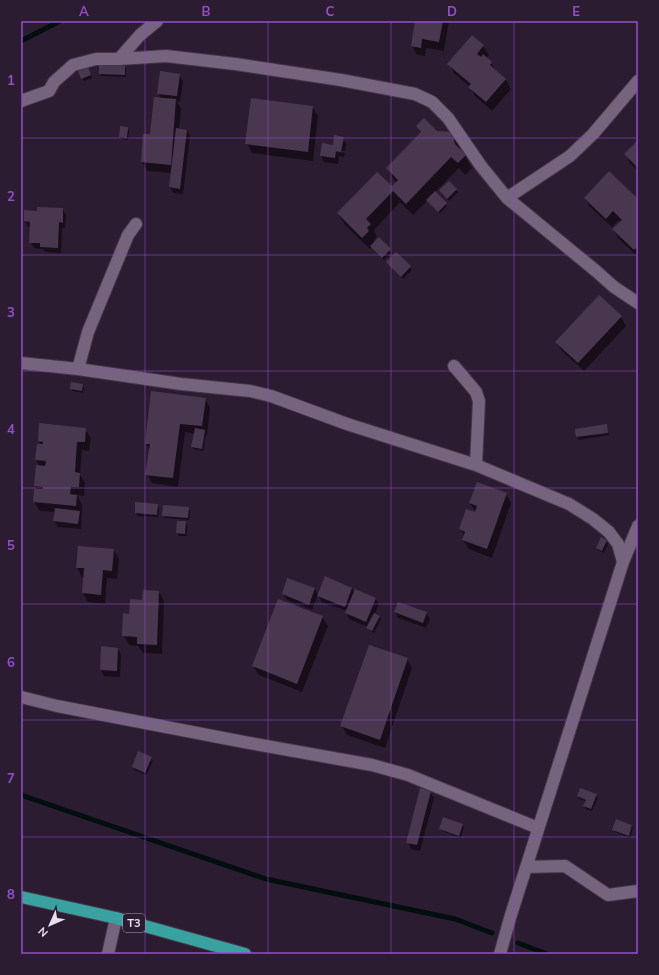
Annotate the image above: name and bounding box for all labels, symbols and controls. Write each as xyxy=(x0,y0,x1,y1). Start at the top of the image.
text: A xyxy=(79,3,89,19)
text: B xyxy=(202,3,211,19)
text: C xyxy=(326,3,335,19)
text: D xyxy=(447,3,457,19)
text: E xyxy=(572,3,580,19)
text: 1 xyxy=(7,72,15,88)
text: 2 xyxy=(7,188,15,204)
text: 3 xyxy=(7,304,15,320)
text: 4 xyxy=(7,421,15,437)
text: 5 xyxy=(7,537,15,553)
text: 6 xyxy=(7,654,15,670)
text: 7 xyxy=(7,770,15,786)
text: 8 xyxy=(7,886,15,902)
north arrow xyxy=(30,905,70,945)
road number: T3 xyxy=(123,914,145,932)
text: N xyxy=(35,924,51,940)

